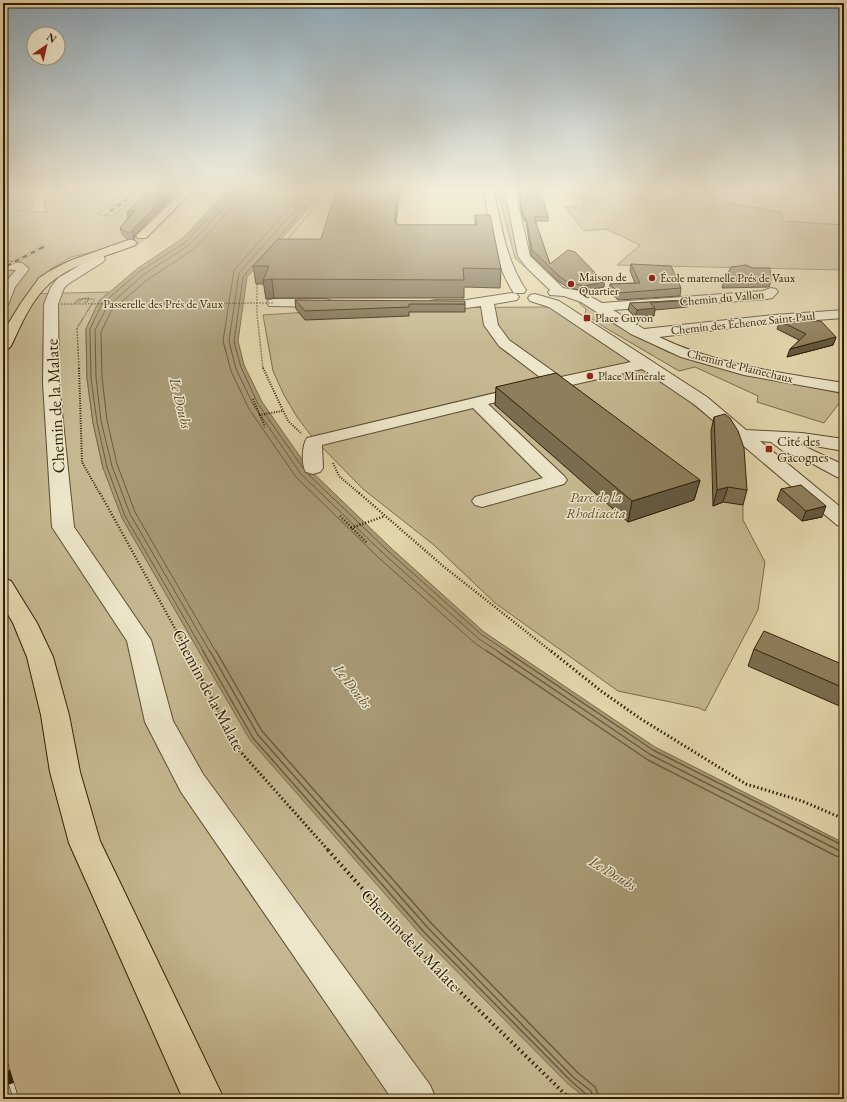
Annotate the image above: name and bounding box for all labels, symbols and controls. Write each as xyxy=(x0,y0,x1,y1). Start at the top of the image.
north arrow xyxy=(26,26,66,66)
text: N xyxy=(44,29,59,46)
place label: Maison de Quartier xyxy=(579,269,627,299)
place label: École maternelle Prés de Vaux xyxy=(660,270,796,286)
marker: École maternelle Prés de Vaux xyxy=(647,273,657,283)
marker: Maison de Quartier xyxy=(566,279,576,289)
street label: Chemin du Vallon xyxy=(679,286,766,310)
street label: Passerelle des Prés de Vaux xyxy=(103,296,224,312)
street label: Chemin des Échenoz Saint-Paul xyxy=(670,307,816,339)
place label: Place Guyon xyxy=(595,310,654,326)
marker: Place Guyon xyxy=(582,313,592,323)
street label: Chemin de la Malate xyxy=(40,338,70,474)
street label: Chemin de Plainechaux xyxy=(685,345,796,387)
place label: Place Minérale xyxy=(598,368,665,384)
marker: Place Minérale xyxy=(585,371,595,381)
water label: Le Doubs xyxy=(165,375,197,431)
place label: Cité des Gacognes xyxy=(777,432,829,466)
marker: Cité des Gacognes xyxy=(764,444,774,454)
park label: Parc de la Rhodiacéta xyxy=(566,488,626,522)
street label: Chemin de la Malate xyxy=(168,625,251,755)
water label: Le Doubs xyxy=(329,659,377,713)
water label: Le Doubs xyxy=(585,851,641,895)
street label: Chemin de la Malate xyxy=(356,884,466,996)

